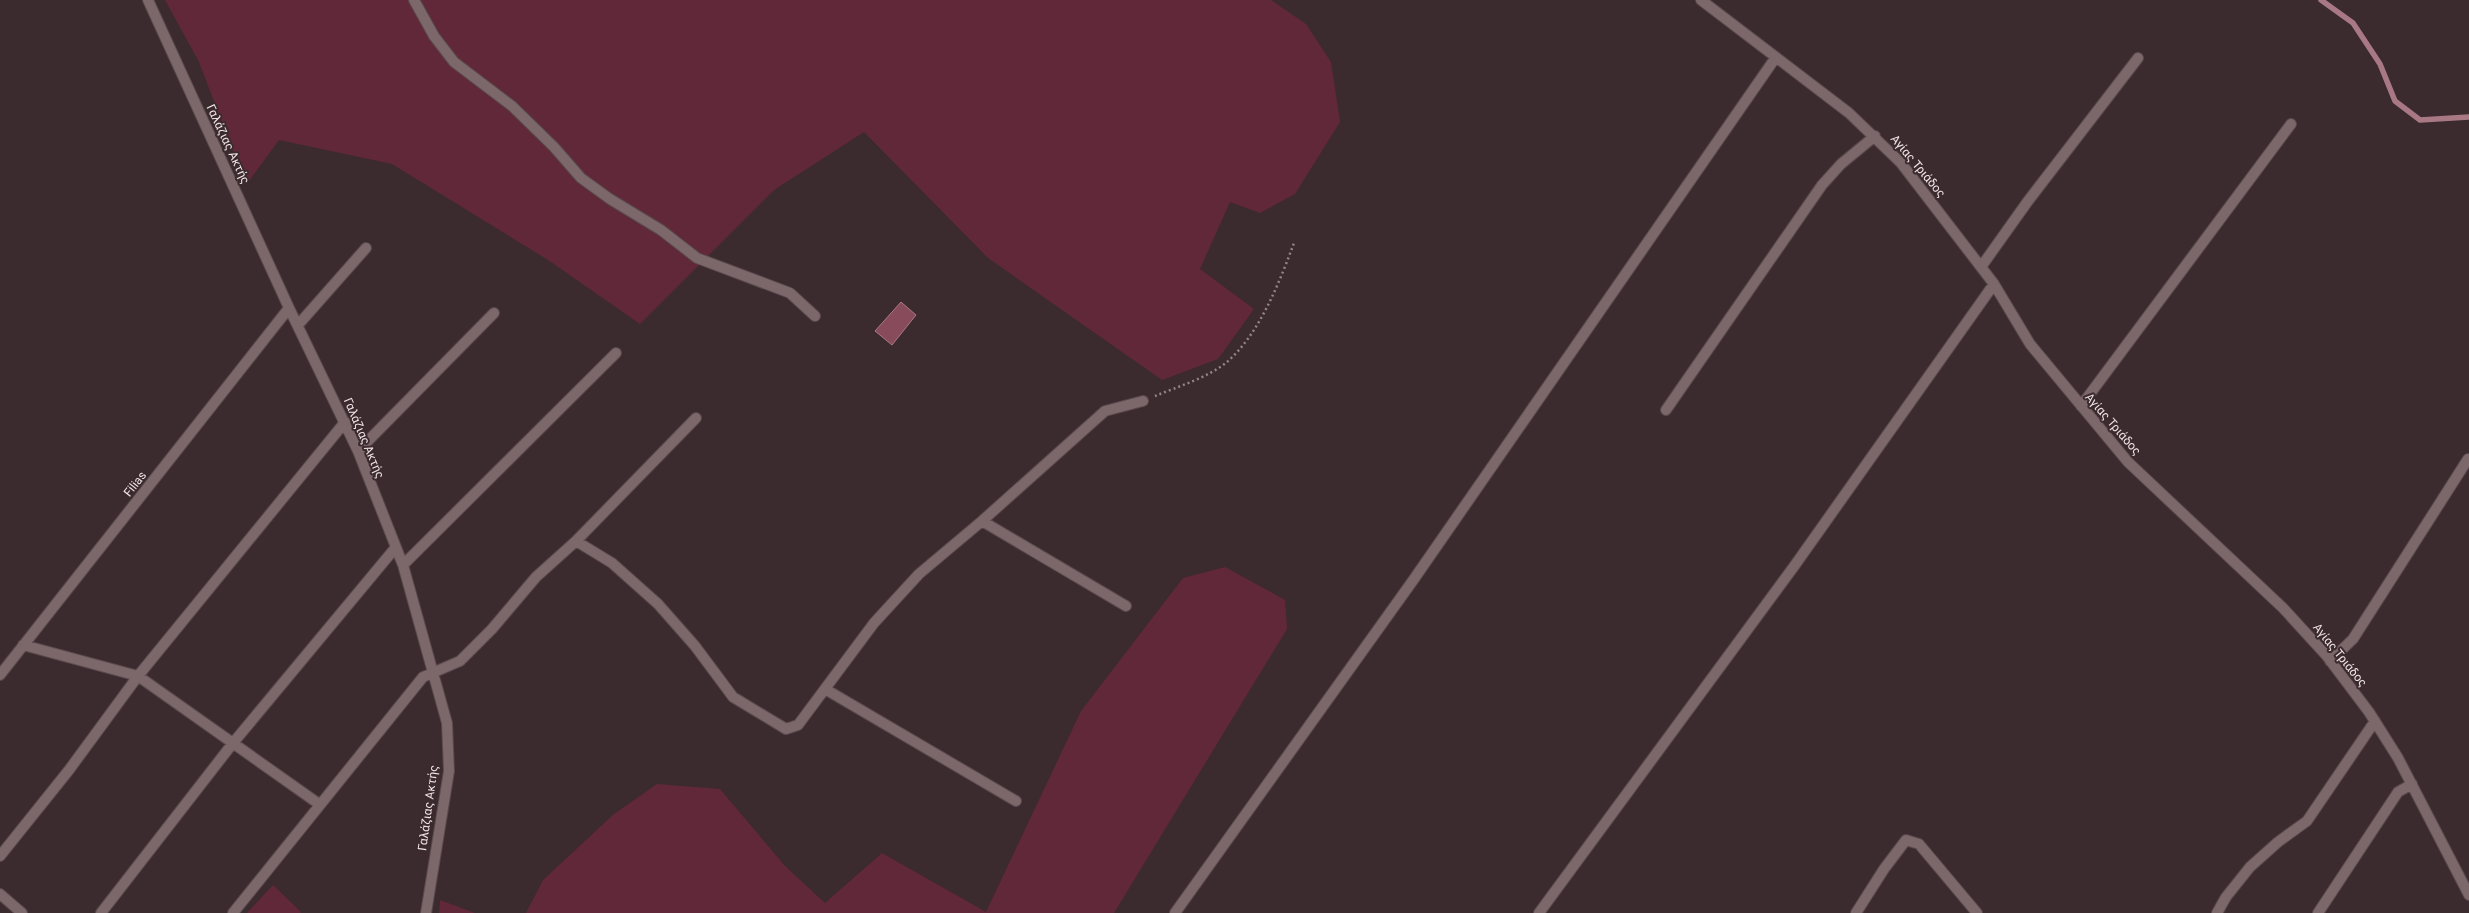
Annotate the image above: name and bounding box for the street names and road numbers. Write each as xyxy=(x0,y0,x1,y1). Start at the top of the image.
street label: Γαλάζιας Ακτής xyxy=(203,102,253,186)
street label: Αγίας Τριάδος xyxy=(1888,132,1948,200)
street label: Αγίας Τριάδος xyxy=(2082,390,2144,458)
street label: Γαλάζιας Ακτής xyxy=(341,396,387,480)
street label: Filias xyxy=(121,469,149,499)
street label: Αγίας Τριάδος xyxy=(2310,621,2370,689)
street label: Γαλάζιας Ακτής xyxy=(415,764,441,852)

